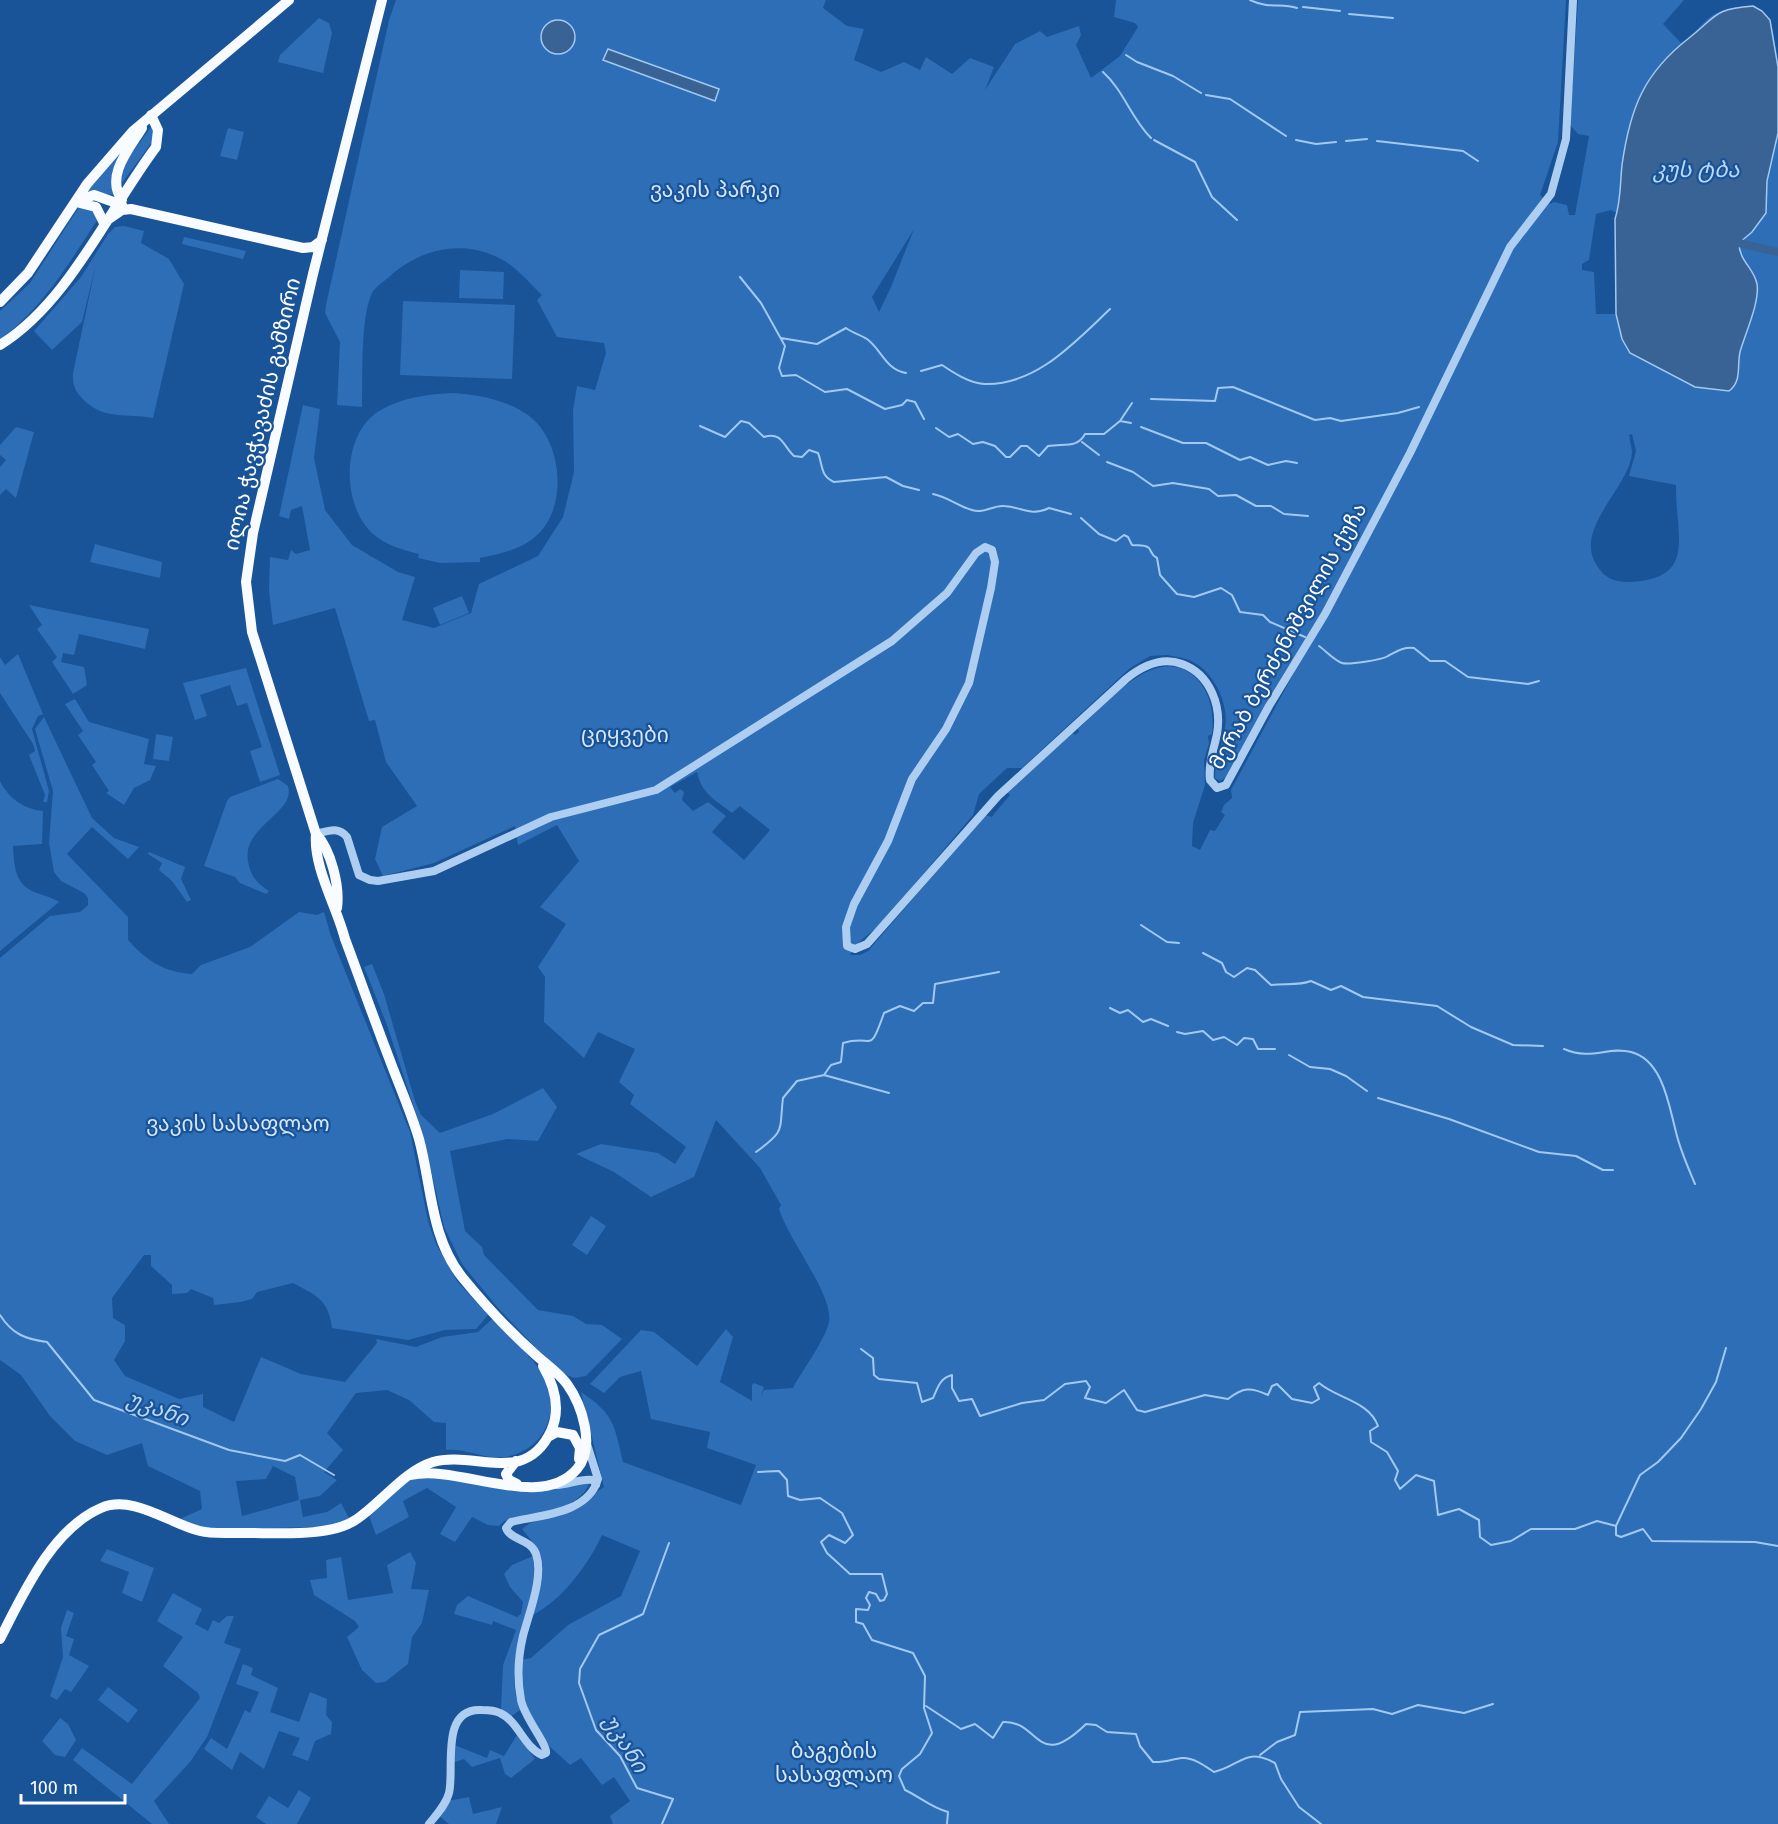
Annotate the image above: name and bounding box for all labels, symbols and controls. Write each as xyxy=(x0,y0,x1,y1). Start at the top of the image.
water label: კუს ტბა xyxy=(1653,156,1740,183)
park label: ვაკის პარკი xyxy=(650,177,780,203)
street label: ილია ჭავჭავაძის გამზირი xyxy=(218,275,306,553)
street label: მერაბ ბერძენიშვილის ქუჩა xyxy=(1204,498,1372,774)
park label: ციყვები xyxy=(581,722,669,748)
park label: ვაკის სასაფლაო xyxy=(146,1111,330,1137)
water label: უკანი xyxy=(123,1385,194,1433)
water label: უკანი xyxy=(597,1709,655,1779)
park label: ბაგების სასაფლაო xyxy=(775,1738,893,1788)
scale bar xyxy=(21,1767,124,1805)
text: 100 m xyxy=(30,1777,78,1799)

